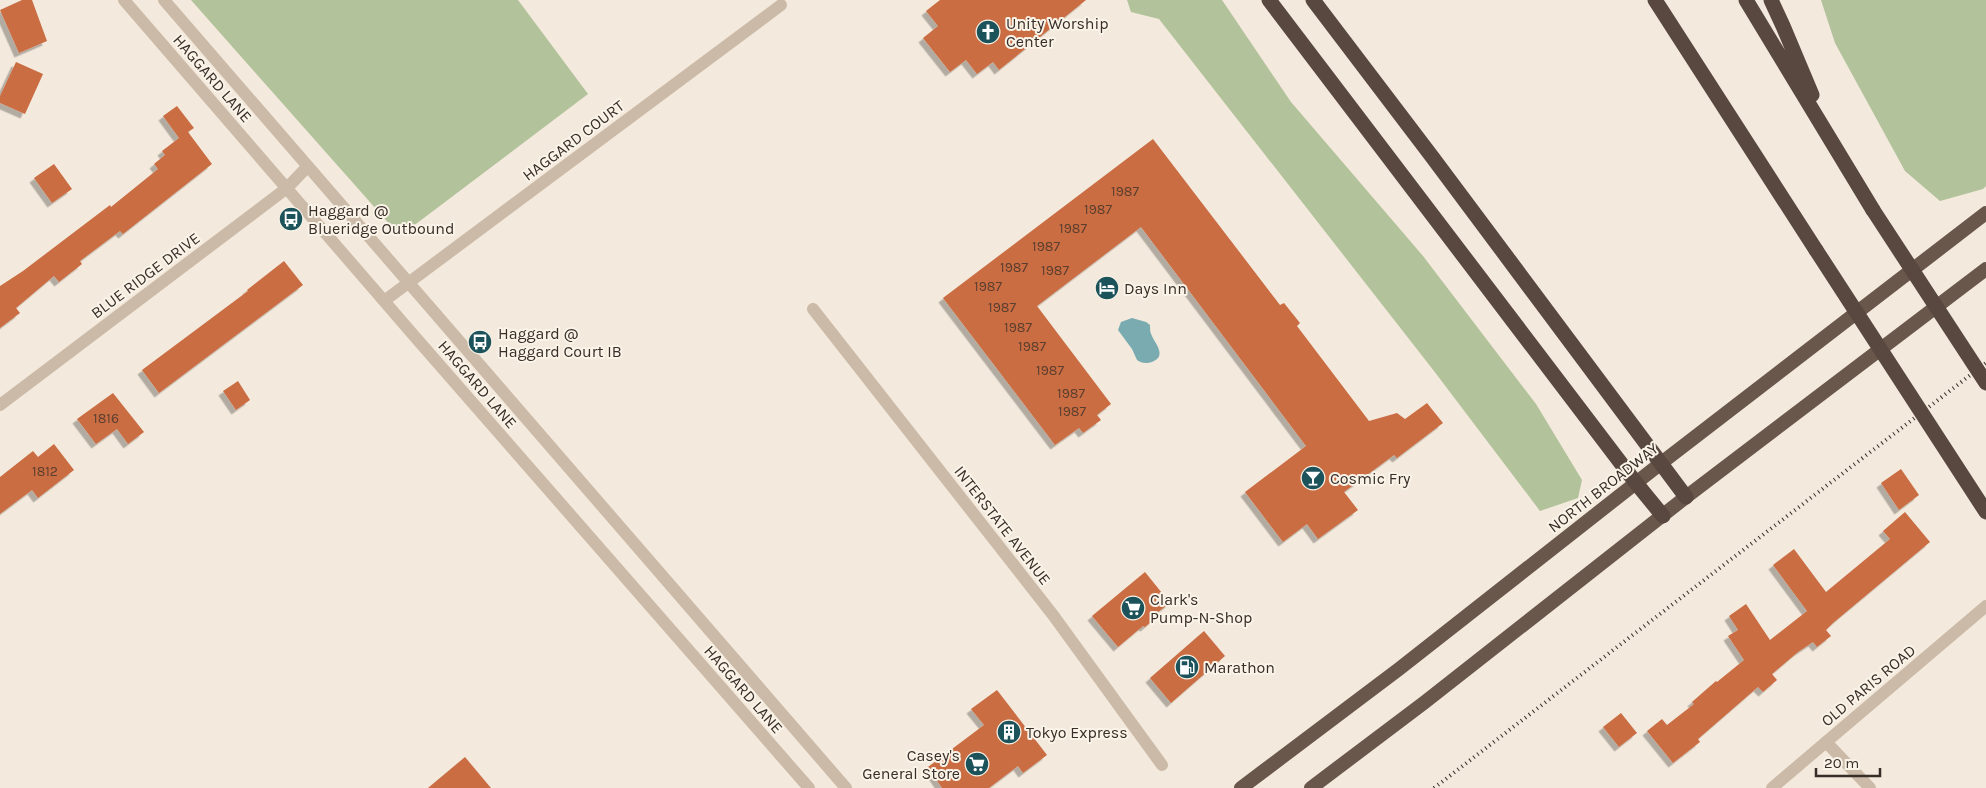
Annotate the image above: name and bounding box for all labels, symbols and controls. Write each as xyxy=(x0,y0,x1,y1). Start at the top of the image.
place label: Unity Worship Center xyxy=(1006,14,1109,51)
church icon: Unity Worship Center xyxy=(975,19,1001,45)
street label: HAGGARD LANE xyxy=(169,30,256,126)
street label: HAGGARD COURT xyxy=(519,96,628,185)
house number: 1987 xyxy=(1111,183,1139,200)
place label: Haggard @ Blueridge Outbound xyxy=(308,201,455,238)
house number: 1987 xyxy=(1084,201,1112,218)
bus stop icon: Haggard @ Blueridge Outbound xyxy=(278,206,304,232)
house number: 1987 xyxy=(1059,220,1087,237)
street label: BLUE RIDGE DRIVE xyxy=(87,228,204,323)
house number: 1987 xyxy=(1032,238,1060,255)
house number: 1987 xyxy=(1000,259,1028,276)
house number: 1987 xyxy=(1041,262,1069,279)
hotel icon: Days Inn xyxy=(1094,275,1120,301)
house number: 1987 xyxy=(974,278,1002,295)
place label: Days Inn xyxy=(1124,279,1187,298)
house number: 1987 xyxy=(988,299,1016,316)
house number: 1987 xyxy=(1004,319,1032,336)
place label: Haggard @ Haggard Court IB xyxy=(498,324,622,361)
bus stop icon: Haggard @ Haggard Court IB xyxy=(467,329,493,355)
street label: HAGGARD LANE xyxy=(434,336,521,432)
house number: 1987 xyxy=(1018,338,1046,355)
house number: 1987 xyxy=(1036,362,1064,379)
house number: 1987 xyxy=(1057,385,1085,402)
house number: 1987 xyxy=(1058,403,1086,420)
house number: 1816 xyxy=(93,410,119,427)
street label: NORTH BROADWAY xyxy=(1544,438,1662,536)
street label: INTERSTATE AVENUE xyxy=(950,462,1055,589)
house number: 1812 xyxy=(32,463,58,480)
bar icon: Cosmic Fry xyxy=(1300,465,1326,491)
place label: Cosmic Fry xyxy=(1330,469,1411,488)
place label: Clark's Pump-N-Shop xyxy=(1150,590,1252,627)
supermarket icon: Clark's Pump-N-Shop xyxy=(1120,595,1146,621)
street label: OLD PARIS ROAD xyxy=(1817,640,1919,730)
street label: HAGGARD LANE xyxy=(700,641,787,737)
fuel station icon: Marathon xyxy=(1174,654,1200,680)
place label: Marathon xyxy=(1204,658,1275,677)
building icon: Tokyo Express xyxy=(996,719,1022,745)
place label: Tokyo Express xyxy=(1026,723,1128,742)
place label: Casey's General Store xyxy=(862,746,960,783)
scale bar xyxy=(1816,746,1880,778)
supermarket icon: Casey's General Store xyxy=(964,751,990,777)
text: 20 m xyxy=(1824,754,1859,772)

